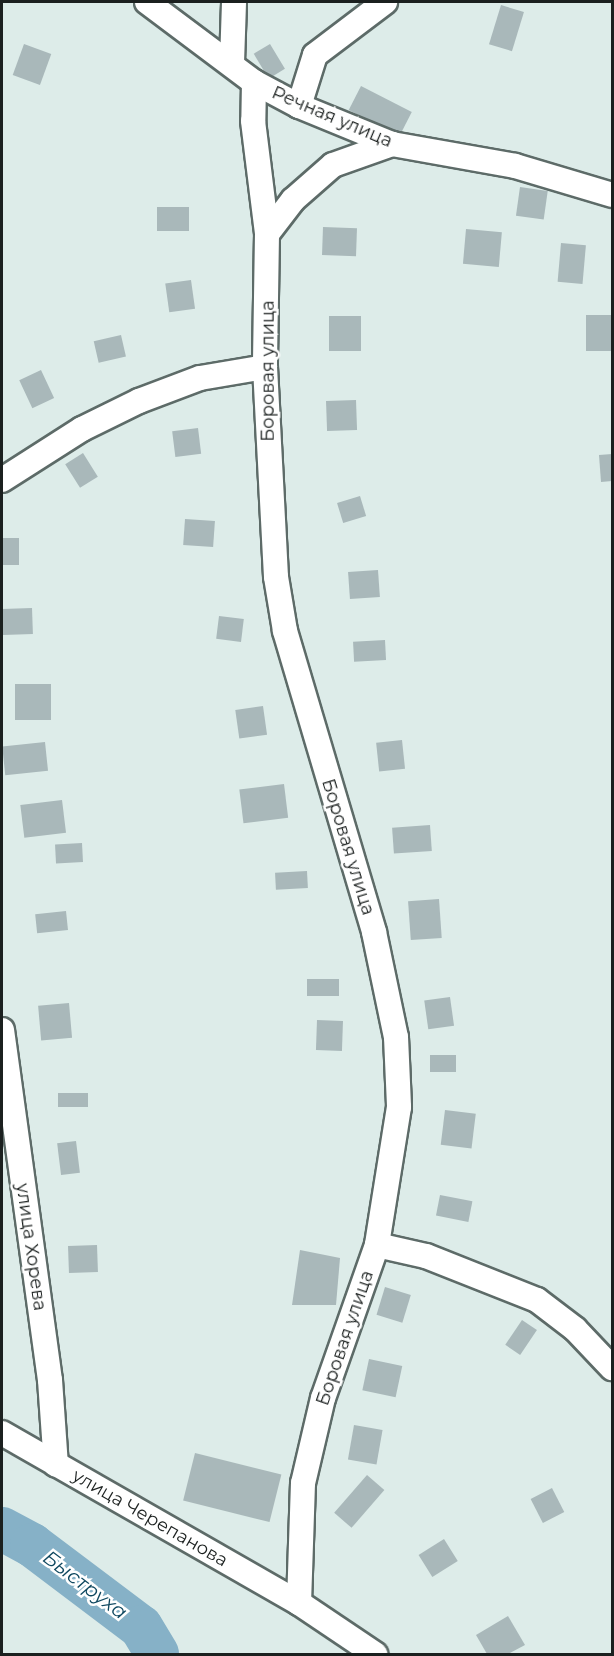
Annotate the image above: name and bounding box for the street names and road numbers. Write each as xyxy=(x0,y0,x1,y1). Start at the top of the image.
street label: Речная улица xyxy=(268,82,396,152)
street label: Боровая улица xyxy=(257,300,279,442)
street label: Боровая улица xyxy=(317,776,379,918)
street label: улица Хорева xyxy=(11,1182,51,1312)
street label: Боровая улица xyxy=(312,1268,378,1408)
street label: улица Черепанова xyxy=(68,1465,232,1571)

